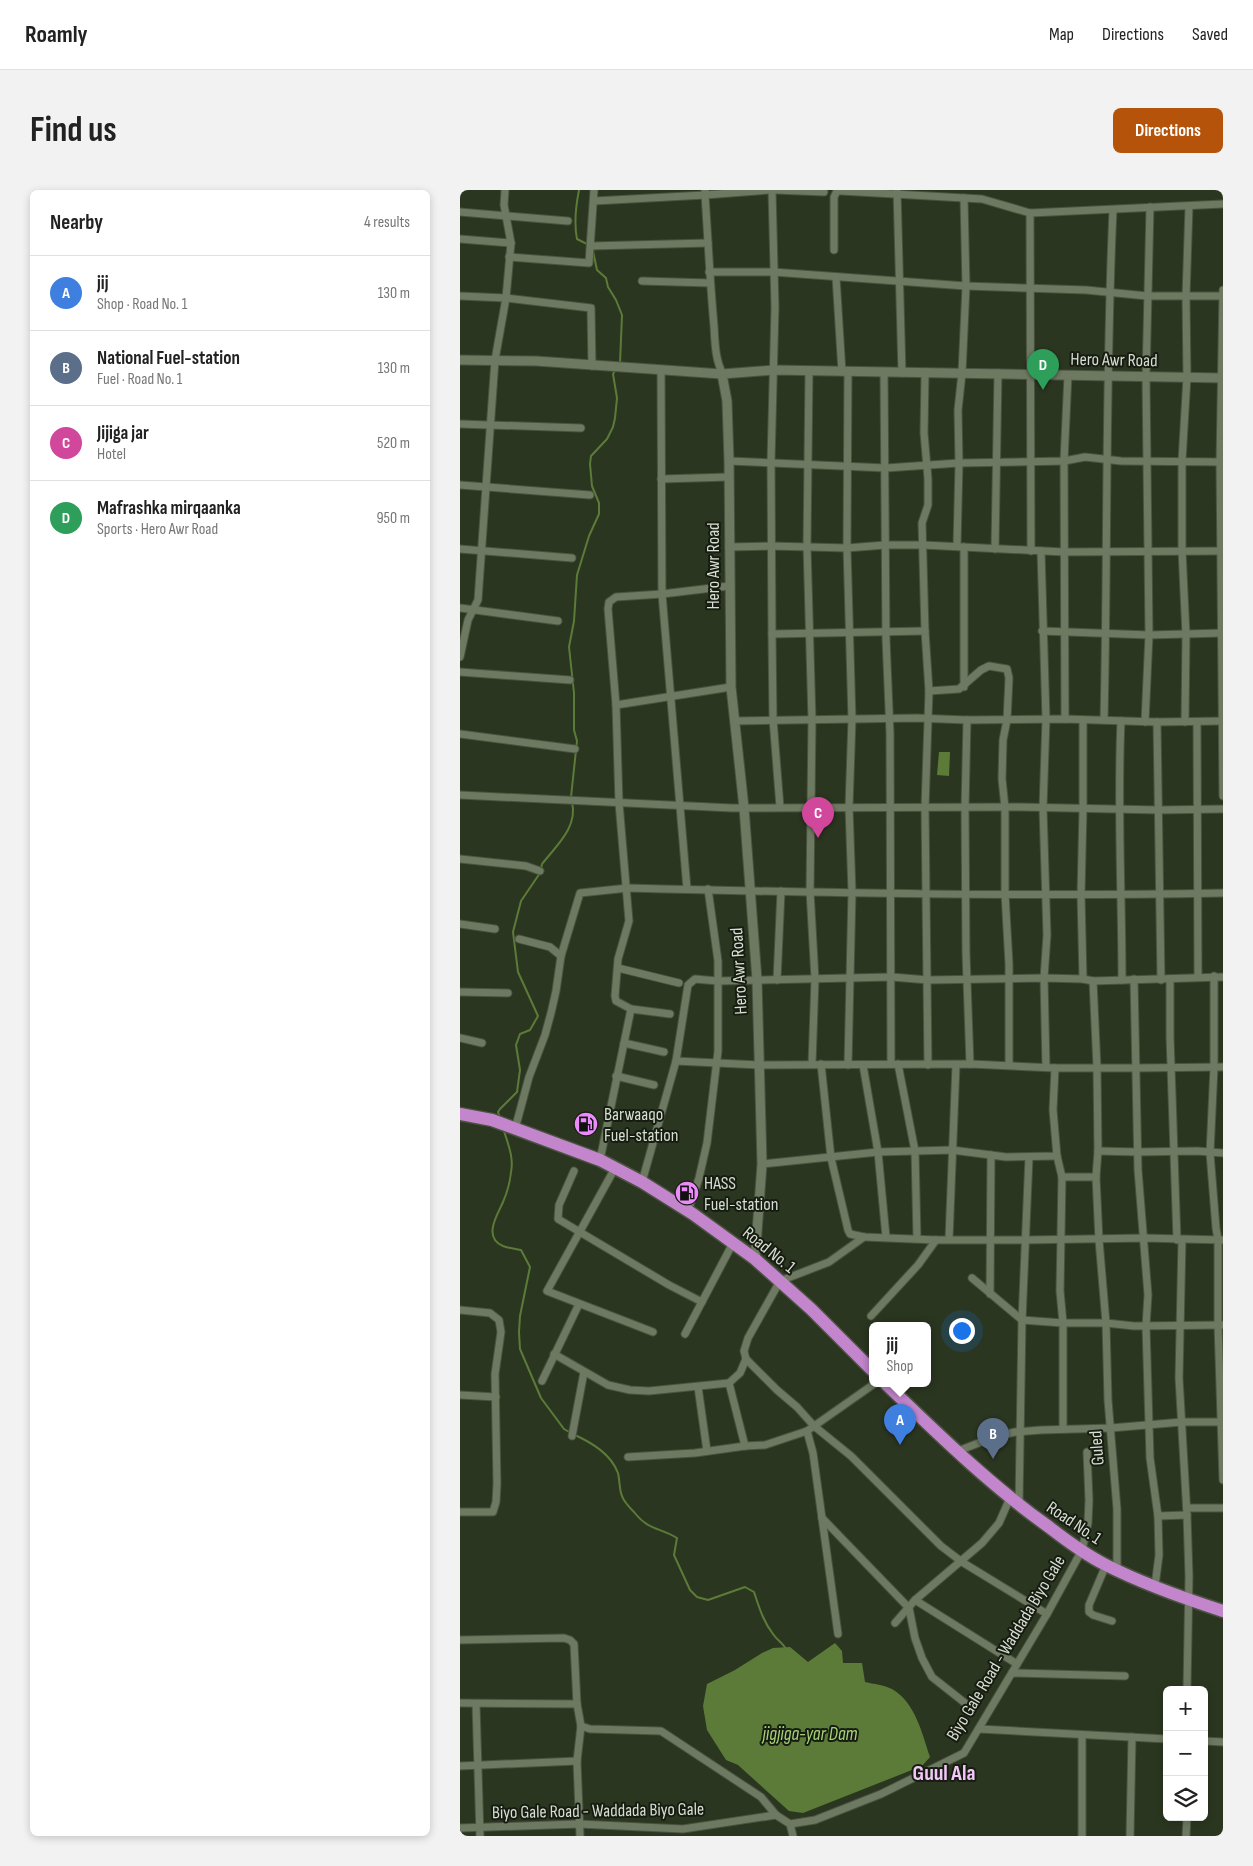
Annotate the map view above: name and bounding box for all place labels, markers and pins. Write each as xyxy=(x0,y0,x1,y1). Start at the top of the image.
pin: D xyxy=(1027,349,1059,390)
pin: C xyxy=(802,797,834,838)
place label: Barwaaqo Fuel-station xyxy=(604,1104,678,1146)
fuel station icon: Barwaaqo Fuel-station xyxy=(573,1111,599,1137)
place label: HASS Fuel-station xyxy=(704,1173,778,1215)
fuel station icon: HASS Fuel-station xyxy=(674,1180,700,1206)
pin: A xyxy=(884,1404,916,1445)
pin: B xyxy=(977,1418,1009,1459)

